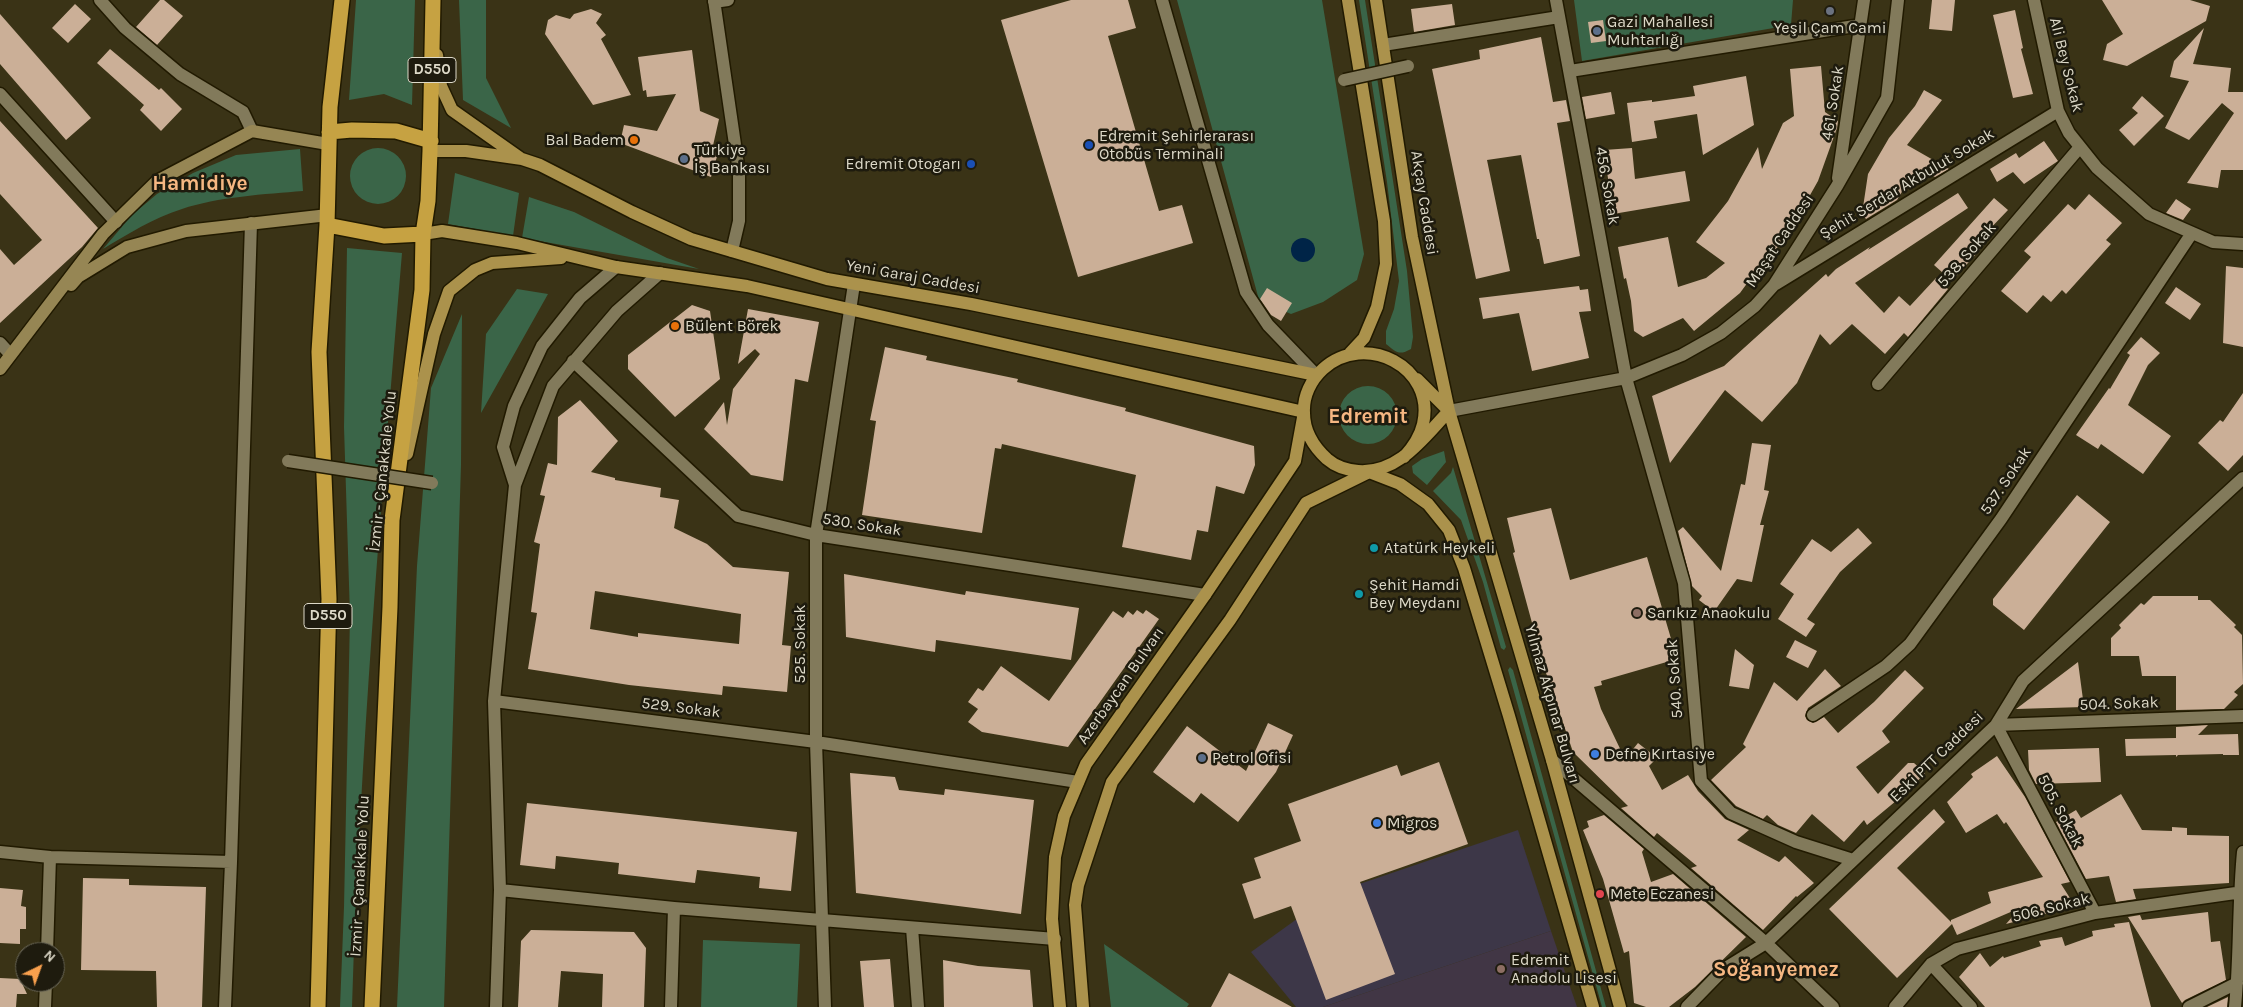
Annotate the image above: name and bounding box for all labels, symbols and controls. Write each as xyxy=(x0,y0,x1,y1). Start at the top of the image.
marker: Yeşil Çam Cami xyxy=(1824,5,1836,17)
place label: Gazi Mahallesi Muhtarlığı xyxy=(1607,12,1713,50)
street label: Ali Bey Sokak xyxy=(2045,16,2087,114)
place label: Yeşil Çam Cami xyxy=(1773,18,1887,38)
marker: Gazi Mahallesi Muhtarlığı xyxy=(1591,25,1603,37)
road number: D550 xyxy=(408,58,456,82)
street label: 461. Sokak xyxy=(1818,64,1848,142)
street label: Şehit Serdar Akbulut Sokak xyxy=(1816,124,1998,244)
place label: Edremit Şehirlerarası Otobüs Terminali xyxy=(1099,126,1254,164)
place label: Bal Badem xyxy=(546,130,624,150)
marker: Bal Badem xyxy=(628,134,640,146)
marker: Edremit Şehirlerarası Otobüs Terminali xyxy=(1083,139,1095,151)
place label: Türkiye İş Bankası xyxy=(694,140,770,178)
street label: 456. Sokak xyxy=(1591,145,1623,227)
street label: Akçay Caddesi xyxy=(1406,149,1442,257)
marker: Türkiye İş Bankası xyxy=(678,153,690,165)
place label: Edremit Otogarı xyxy=(845,154,961,174)
marker: Edremit Otogarı xyxy=(965,158,977,170)
district label: Hamidiye xyxy=(152,171,248,197)
street label: Maşat Caddesi xyxy=(1742,191,1818,291)
street label: 538. Sokak xyxy=(1933,218,2001,292)
street label: Yeni Garaj Caddesi xyxy=(845,256,981,298)
place label: Bülent Börek xyxy=(685,316,779,336)
marker: Bülent Börek xyxy=(669,320,681,332)
street label: İzmir - Çanakkale Yolu xyxy=(365,390,401,552)
district label: Edremit xyxy=(1328,404,1408,430)
street label: 537. Sokak xyxy=(1976,443,2036,519)
street label: 530. Sokak xyxy=(821,509,903,541)
place label: Atatürk Heykeli xyxy=(1384,538,1495,558)
marker: Atatürk Heykeli xyxy=(1368,542,1380,554)
place label: Şehit Hamdi Bey Meydanı xyxy=(1369,575,1460,613)
marker: Şehit Hamdi Bey Meydanı xyxy=(1353,588,1365,600)
place label: Sarıkız Anaokulu xyxy=(1647,603,1770,623)
road number: D550 xyxy=(304,604,352,628)
street label: 525. Sokak xyxy=(790,604,810,684)
marker: Sarıkız Anaokulu xyxy=(1631,607,1643,619)
street label: Yılmaz Akpınar Bulvarı xyxy=(1520,622,1584,786)
street label: Azerbaycan Bulvarı xyxy=(1073,624,1169,748)
street label: 540. Sokak xyxy=(1663,639,1687,719)
street label: 504. Sokak xyxy=(2079,693,2159,715)
street label: 529. Sokak xyxy=(640,694,722,722)
street label: Eski PTT Caddesi xyxy=(1886,708,1988,806)
place label: Defne Kırtasiye xyxy=(1605,744,1715,764)
place label: Petrol Ofisi xyxy=(1212,748,1292,768)
marker: Defne Kırtasiye xyxy=(1589,748,1601,760)
marker: Petrol Ofisi xyxy=(1196,752,1208,764)
street label: 505. Sokak xyxy=(2033,771,2087,851)
street label: İzmir - Çanakkale Yolu xyxy=(346,795,374,957)
place label: Migros xyxy=(1387,813,1437,833)
marker: Migros xyxy=(1371,817,1383,829)
place label: Mete Eczanesi xyxy=(1610,884,1714,904)
marker: Mete Eczanesi xyxy=(1594,888,1606,900)
street label: 506. Sokak xyxy=(2010,889,2092,927)
north arrow xyxy=(15,942,65,992)
text: N xyxy=(40,947,59,966)
place label: Edremit Anadolu Lisesi xyxy=(1511,950,1617,988)
district label: Soğanyemez xyxy=(1713,957,1839,983)
marker: Edremit Anadolu Lisesi xyxy=(1495,963,1507,975)

